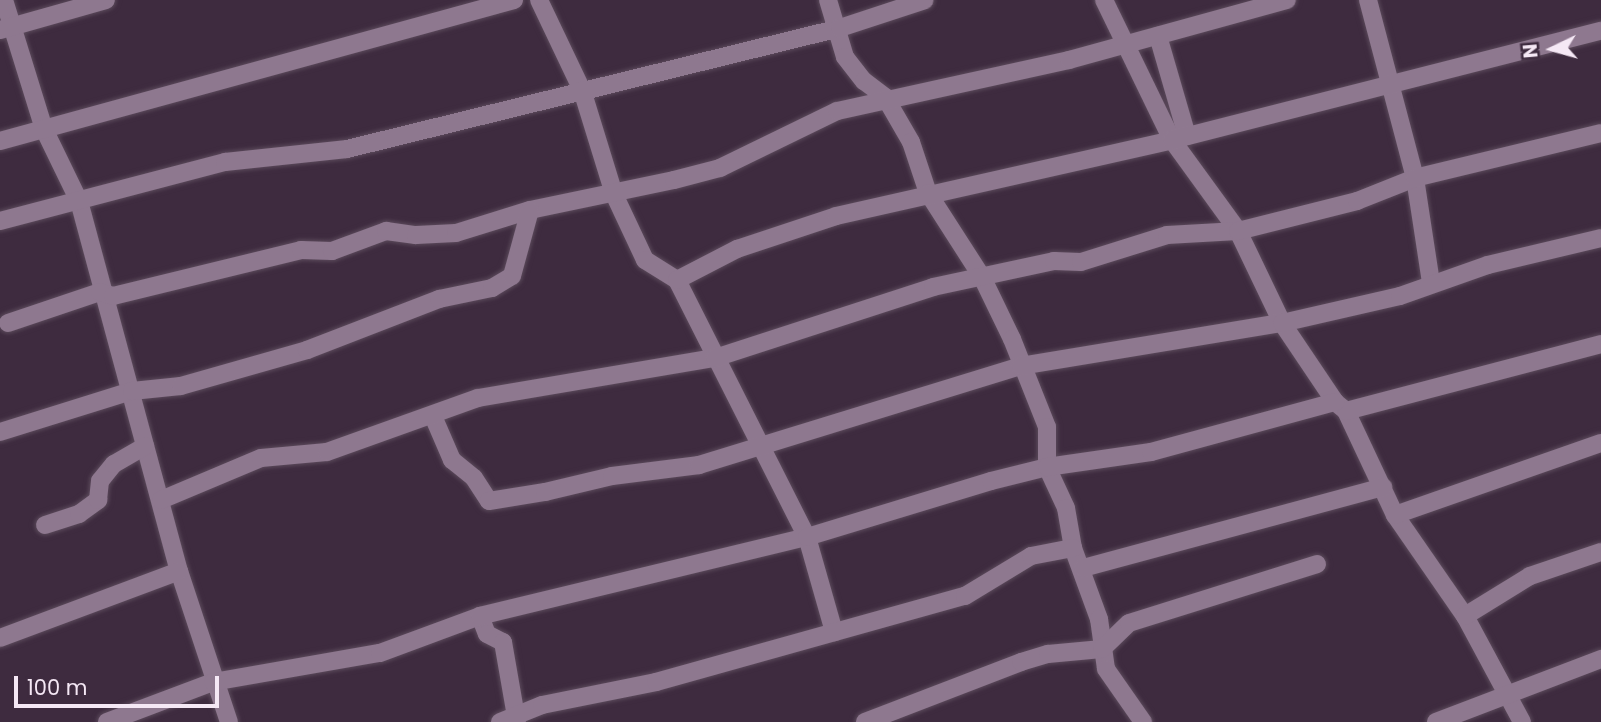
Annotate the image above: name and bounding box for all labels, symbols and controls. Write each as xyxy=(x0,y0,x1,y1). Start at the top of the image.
north arrow xyxy=(1517,14,1587,84)
text: N xyxy=(1517,43,1545,59)
scale bar xyxy=(18,662,222,706)
text: 100 m xyxy=(27,673,87,702)

